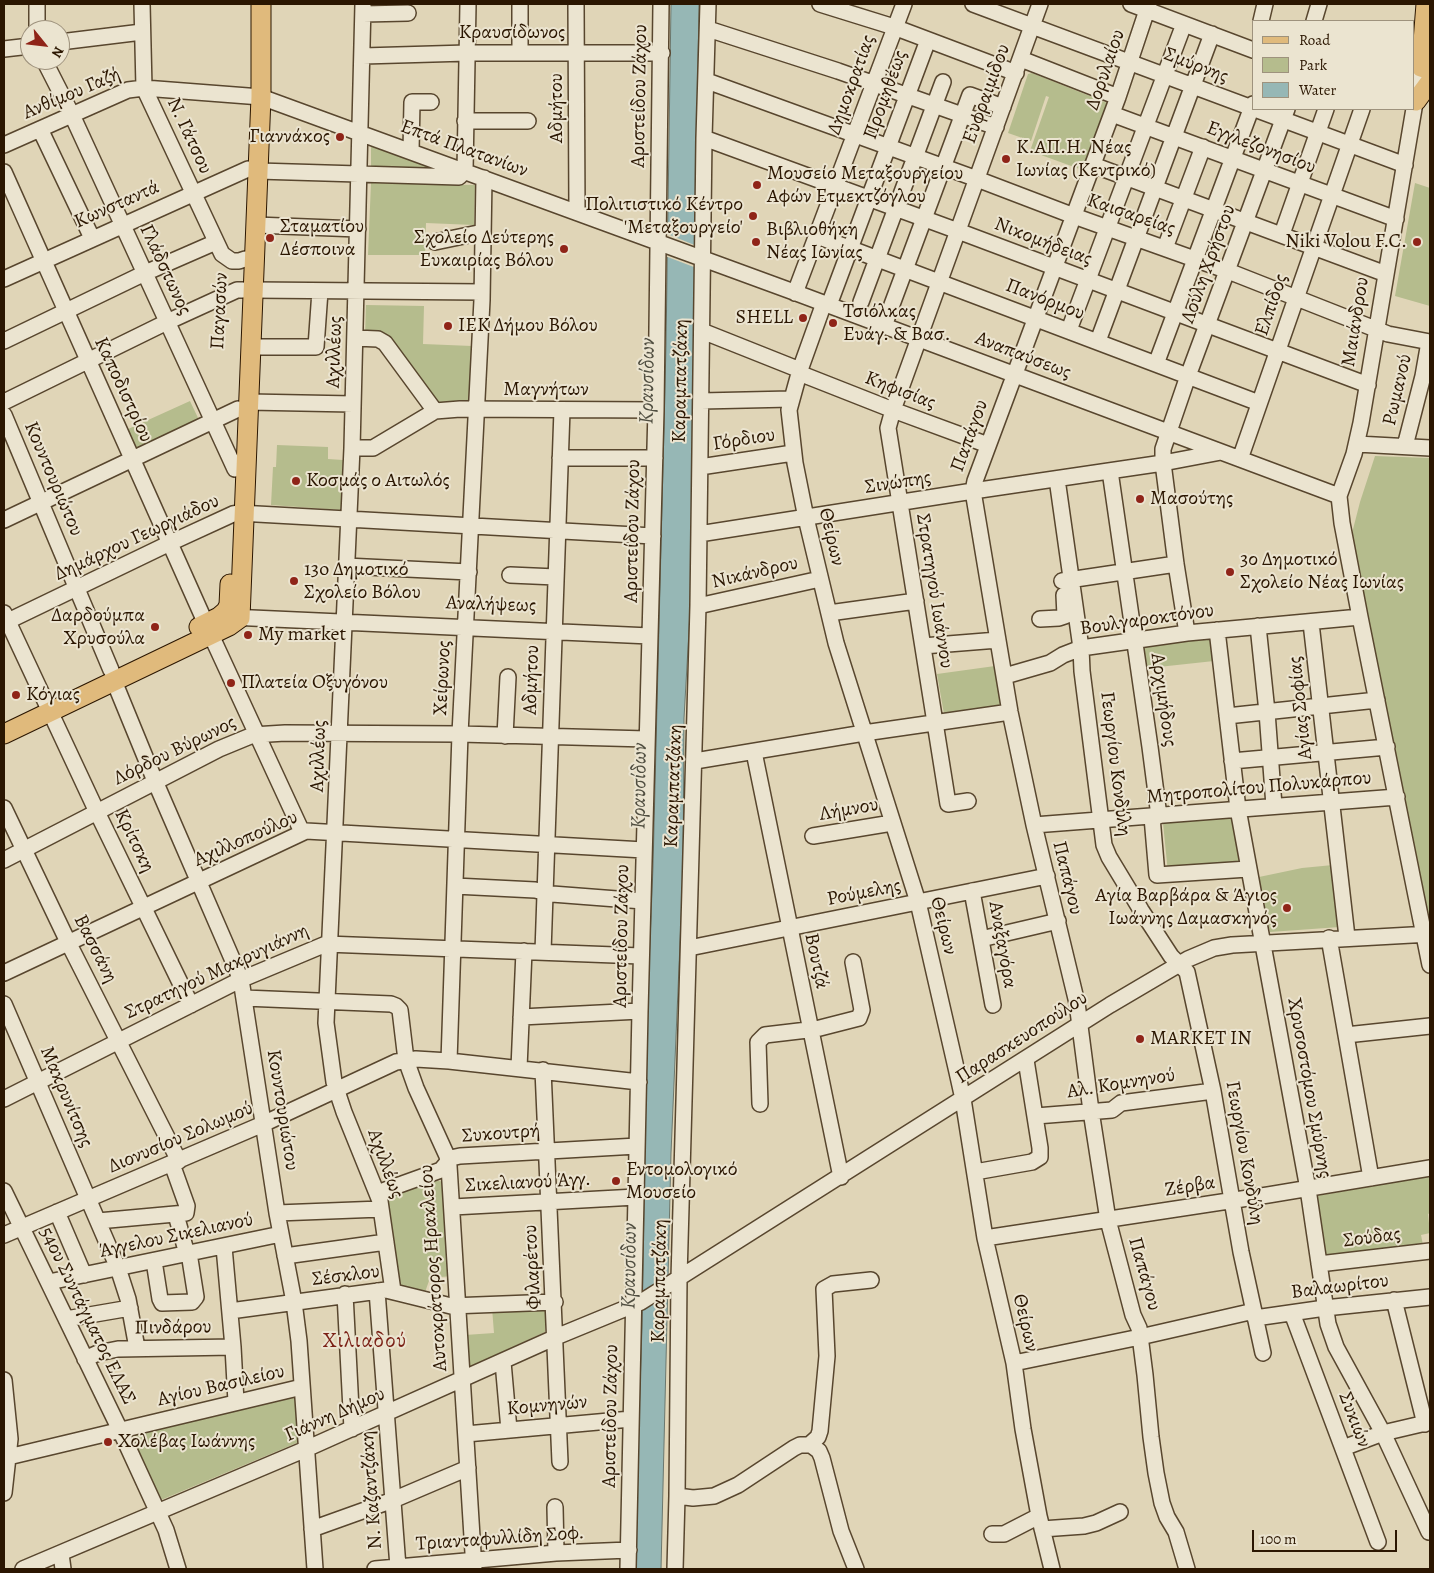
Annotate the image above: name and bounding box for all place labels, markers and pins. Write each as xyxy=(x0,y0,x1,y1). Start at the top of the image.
place label: Γιαννάκος xyxy=(249,125,330,149)
marker: Γιαννάκος xyxy=(334,131,346,143)
place label: Κ.ΑΠ.Η. Νέας Ιωνίας (Κεντρικό) xyxy=(1016,136,1156,183)
marker: Κ.ΑΠ.Η. Νέας Ιωνίας (Κεντρικό) xyxy=(1000,153,1012,165)
place label: Μουσείο Μεταξουργείου Αφών Ετμεκτζόγλου xyxy=(767,162,963,209)
marker: Μουσείο Μεταξουργείου Αφών Ετμεκτζόγλου xyxy=(751,179,763,191)
place label: Πολιτιστικό Κέντρο 'Μεταξουργείο' xyxy=(585,193,743,240)
marker: Πολιτιστικό Κέντρο 'Μεταξουργείο' xyxy=(747,210,759,222)
place label: Σταματίου Δέσποινα xyxy=(280,215,364,262)
place label: Βιβλιοθήκη Νέας Ιωνίας xyxy=(766,218,863,265)
place label: Σχολείο Δεύτερης Ευκαιρίας Βόλου xyxy=(414,226,554,273)
place label: Niki Volou F.C. xyxy=(1285,230,1407,254)
marker: Σταματίου Δέσποινα xyxy=(264,232,276,244)
marker: Βιβλιοθήκη Νέας Ιωνίας xyxy=(750,236,762,248)
marker: Niki Volou F.C. xyxy=(1411,236,1423,248)
marker: Σχολείο Δεύτερης Ευκαιρίας Βόλου xyxy=(558,243,570,255)
place label: Τσιόλκας Ευάγ. & Βασ. xyxy=(843,300,950,347)
place label: SHELL xyxy=(736,306,793,330)
marker: SHELL xyxy=(797,312,809,324)
place label: ΙΕΚ Δήμου Βόλου xyxy=(458,314,598,338)
marker: Τσιόλκας Ευάγ. & Βασ. xyxy=(827,317,839,329)
marker: ΙΕΚ Δήμου Βόλου xyxy=(442,320,454,332)
place label: Κοσμάς ο Αιτωλός xyxy=(306,469,450,493)
marker: Κοσμάς ο Αιτωλός xyxy=(290,475,302,487)
place label: Μασούτης xyxy=(1150,487,1233,511)
marker: Μασούτης xyxy=(1134,493,1146,505)
place label: 3ο Δημοτικό Σχολείο Νέας Ιωνίας xyxy=(1240,548,1404,595)
place label: 13o Δημοτικό Σχολείο Βόλου xyxy=(304,558,421,605)
marker: 3ο Δημοτικό Σχολείο Νέας Ιωνίας xyxy=(1224,566,1236,578)
marker: 13o Δημοτικό Σχολείο Βόλου xyxy=(288,575,300,587)
place label: Δαρδούμπα Χρυσούλα xyxy=(51,604,145,651)
marker: Δαρδούμπα Χρυσούλα xyxy=(149,621,161,633)
place label: My market xyxy=(258,623,346,647)
marker: My market xyxy=(242,629,254,641)
place label: Πλατεία Οξυγόνου xyxy=(241,671,388,695)
marker: Πλατεία Οξυγόνου xyxy=(225,677,237,689)
place label: Κόγιας xyxy=(26,683,80,707)
marker: Κόγιας xyxy=(10,689,22,701)
place label: Αγία Βαρβάρα & Άγιος Ιωάννης Δαμασκηνός xyxy=(1095,884,1277,931)
marker: Αγία Βαρβάρα & Άγιος Ιωάννης Δαμασκηνός xyxy=(1281,902,1293,914)
place label: MARKET IN xyxy=(1150,1027,1252,1051)
marker: MARKET IN xyxy=(1134,1033,1146,1045)
place label: Εντομολογικό Mουσείο xyxy=(626,1158,737,1205)
marker: Εντομολογικό Mουσείο xyxy=(610,1175,622,1187)
place label: Χολέβας Ιωάννης xyxy=(118,1430,255,1454)
marker: Χολέβας Ιωάννης xyxy=(102,1436,114,1448)

